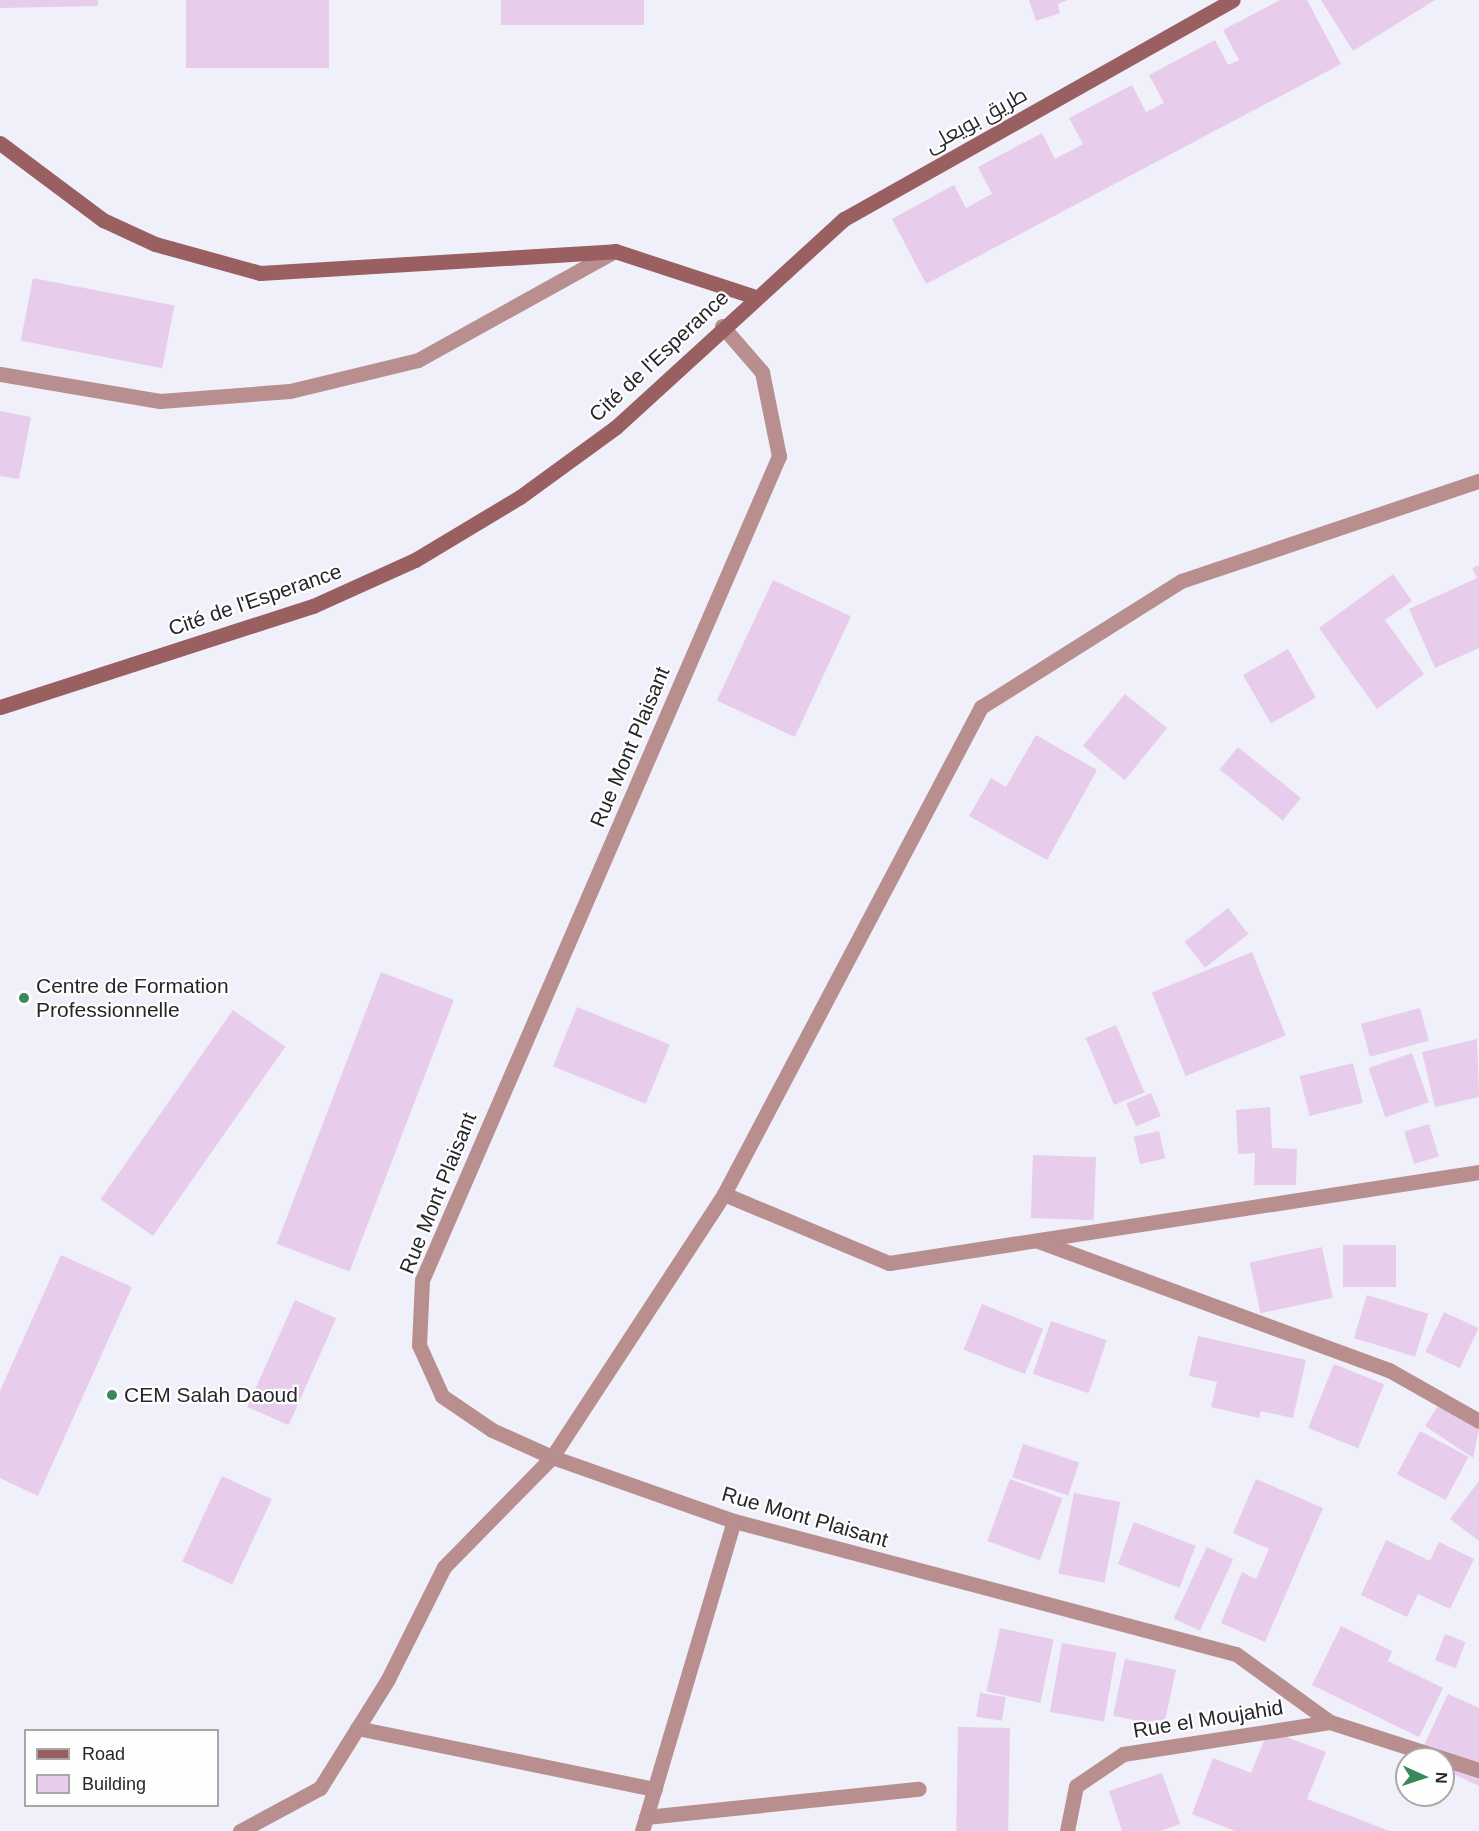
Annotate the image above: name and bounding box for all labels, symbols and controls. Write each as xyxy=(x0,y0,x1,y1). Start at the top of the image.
street label: طريق بويعلى xyxy=(921,82,1031,158)
street label: Cité de l'Esperance xyxy=(584,285,734,427)
street label: Cité de l'Esperance xyxy=(165,559,345,641)
street label: Rue Mont Plaisant xyxy=(585,663,675,831)
place label: Centre de Formation Professionnelle xyxy=(36,973,229,1023)
marker: Centre de Formation Professionnelle xyxy=(17,991,31,1005)
street label: Rue Mont Plaisant xyxy=(394,1109,482,1277)
place label: CEM Salah Daoud xyxy=(124,1382,298,1408)
marker: CEM Salah Daoud xyxy=(105,1388,119,1402)
street label: Rue Mont Plaisant xyxy=(719,1481,891,1553)
street label: Rue el Moujahid xyxy=(1131,1695,1285,1743)
legend xyxy=(24,1729,219,1807)
text: Road xyxy=(82,1744,125,1764)
north arrow xyxy=(1395,1747,1455,1807)
text: N xyxy=(1433,1772,1450,1784)
text: Building xyxy=(82,1774,146,1794)

